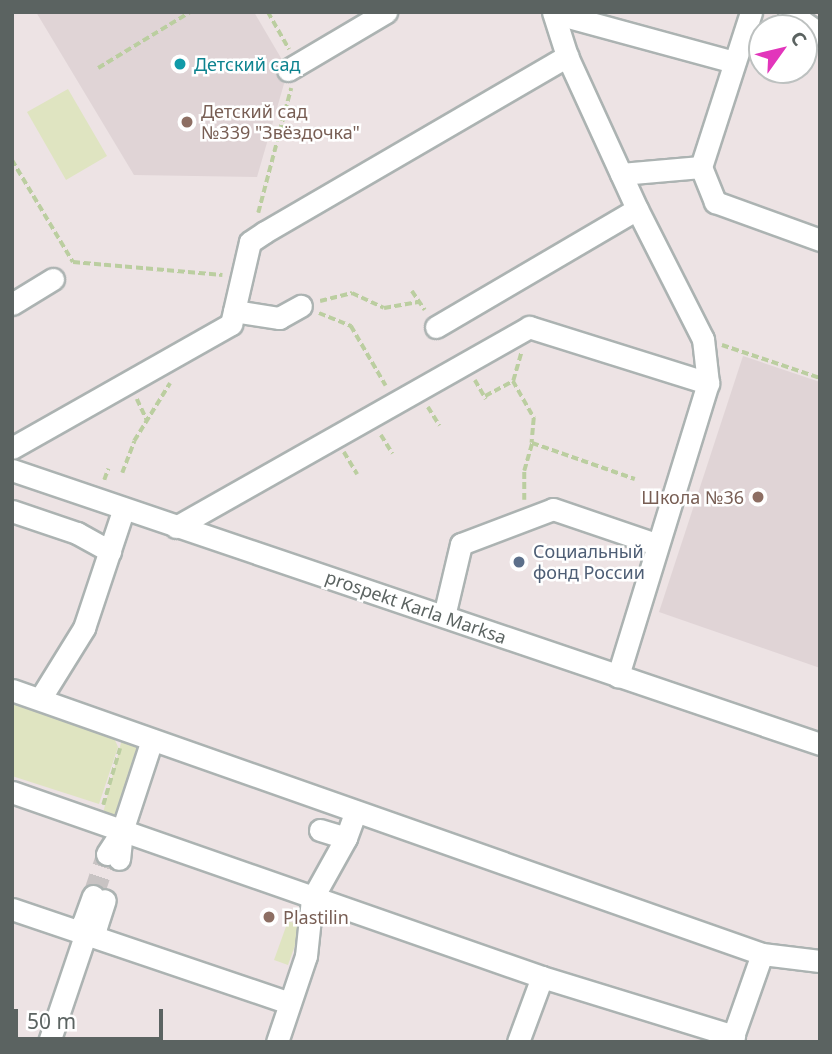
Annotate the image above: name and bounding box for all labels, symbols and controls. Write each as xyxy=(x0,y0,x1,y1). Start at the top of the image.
north arrow xyxy=(748,14,818,84)
text: С xyxy=(785,26,813,51)
place label: Детский сад xyxy=(194,53,300,75)
marker: Детский сад xyxy=(172,56,188,72)
place label: Детский сад №339 "Звёздочка" xyxy=(201,101,360,144)
marker: Детский сад №339 "Звёздочка" xyxy=(179,114,195,130)
place label: Школа №36 xyxy=(641,486,744,508)
marker: Школа №36 xyxy=(750,489,766,505)
place label: Социальный фонд России xyxy=(533,541,645,584)
marker: Социальный фонд России xyxy=(511,554,527,570)
street label: prospekt Karla Marksa xyxy=(323,566,509,648)
place label: Plastilin xyxy=(283,906,349,928)
marker: Plastilin xyxy=(261,909,277,925)
scale bar xyxy=(18,995,166,1038)
text: 50 m xyxy=(27,1007,76,1035)

